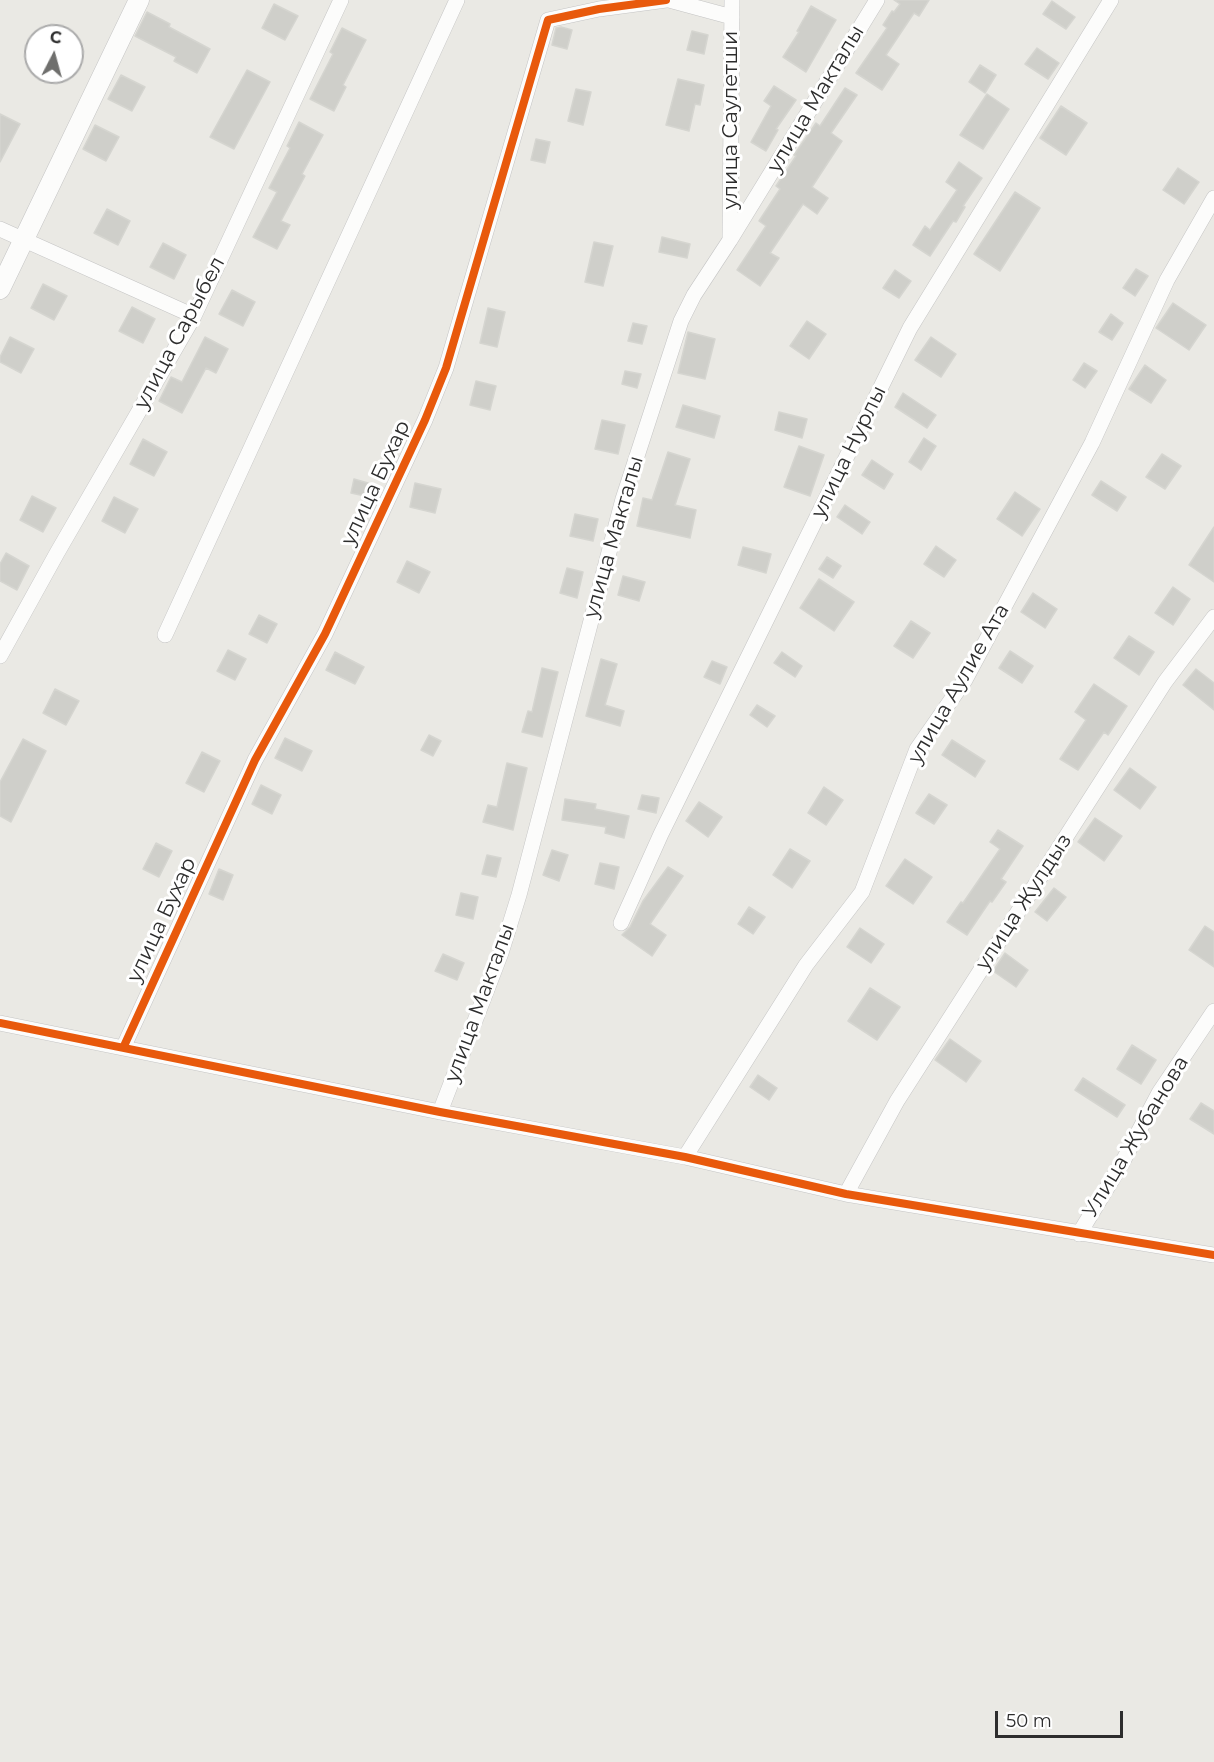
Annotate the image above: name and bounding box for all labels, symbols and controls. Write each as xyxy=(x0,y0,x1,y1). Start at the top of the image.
street label: улица Макталы xyxy=(762,21,870,177)
north arrow xyxy=(24,24,84,84)
text: С xyxy=(49,28,62,48)
street label: улица Саулетши xyxy=(718,30,744,210)
street label: улица Сарыбел xyxy=(129,253,231,413)
street label: улица Нурлы xyxy=(806,382,892,522)
street label: улица Бухар xyxy=(336,417,416,549)
street label: улица Макталы xyxy=(579,453,649,621)
street label: улица Аулие Ата xyxy=(903,600,1015,768)
street label: улица Жулдыз xyxy=(971,829,1077,975)
street label: улица Бухар xyxy=(122,854,202,986)
street label: улица Макталы xyxy=(440,920,520,1086)
street label: Улица Жубанова xyxy=(1078,1052,1194,1222)
scale bar xyxy=(998,1699,1126,1737)
text: 50 m xyxy=(1006,1710,1052,1732)

